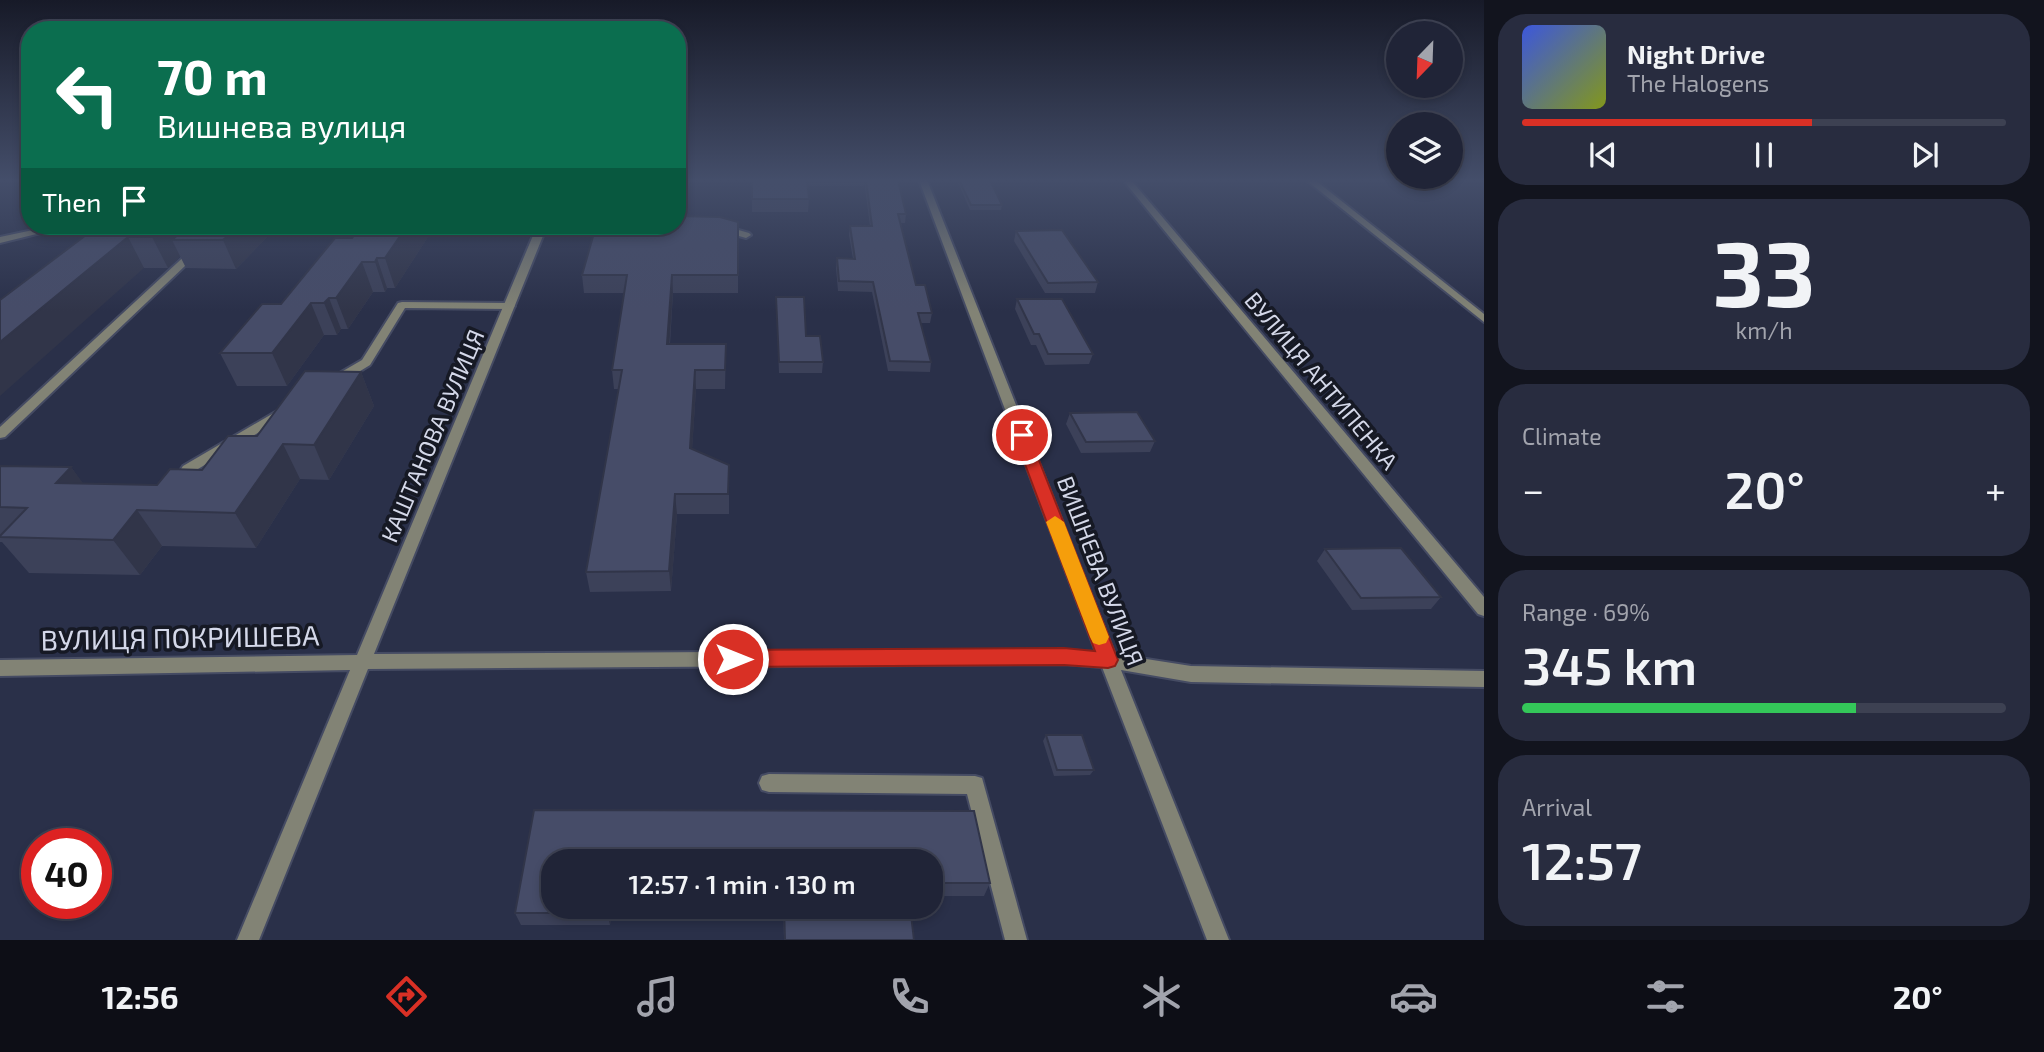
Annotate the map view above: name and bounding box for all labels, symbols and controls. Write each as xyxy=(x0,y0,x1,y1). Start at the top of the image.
north arrow xyxy=(1386,21,1463,98)
map controls xyxy=(1386,21,1463,189)
text: Night Drive xyxy=(1627,38,1765,69)
text: 70 m xyxy=(157,46,268,105)
icon: left xyxy=(42,49,133,140)
text: The Halogens xyxy=(1627,69,1769,97)
text: Вишнева вулиця xyxy=(157,106,406,144)
button: layers xyxy=(1386,112,1463,189)
icon: previous xyxy=(1584,136,1622,174)
icon: pause xyxy=(1745,136,1783,174)
icon: next xyxy=(1906,136,1944,174)
icon: arrive xyxy=(115,182,153,220)
text: Then xyxy=(42,186,101,217)
text: 33 xyxy=(1712,216,1816,325)
street label: ВУЛИЦЯ АНТИПЕНКА xyxy=(1239,286,1405,475)
text: km/h xyxy=(1735,316,1793,344)
street label: КАШТАНОВА ВУЛИЦЯ xyxy=(375,325,490,546)
pin xyxy=(992,405,1052,465)
icon: arrive xyxy=(1003,416,1041,454)
text: Climate xyxy=(1522,422,1602,450)
text: 20° xyxy=(1724,457,1805,519)
text: − xyxy=(1522,466,1544,512)
text: + xyxy=(1985,466,2006,512)
street label: ВИШНЕВА ВУЛИЦЯ xyxy=(1052,472,1150,669)
text: Range · 69% xyxy=(1522,598,1650,626)
street label: ВУЛИЦЯ ПОКРИШЕВА xyxy=(40,618,320,656)
position arrow xyxy=(696,622,770,696)
text: 345 km xyxy=(1522,633,1697,695)
text: Arrival xyxy=(1522,793,1592,821)
speed limit sign: 40 xyxy=(21,828,112,919)
text: 12:57 xyxy=(1522,828,1642,890)
text: 12:57 · 1 min · 130 m xyxy=(628,868,856,899)
icon: directions xyxy=(382,972,431,1021)
icon: music xyxy=(633,972,682,1021)
icon: phone xyxy=(885,972,934,1021)
icon: climate xyxy=(1137,972,1186,1021)
icon: car xyxy=(1389,972,1438,1021)
icon: filters xyxy=(1641,972,1690,1021)
text: 12:56 xyxy=(101,977,179,1015)
text: 20° xyxy=(1893,977,1943,1015)

